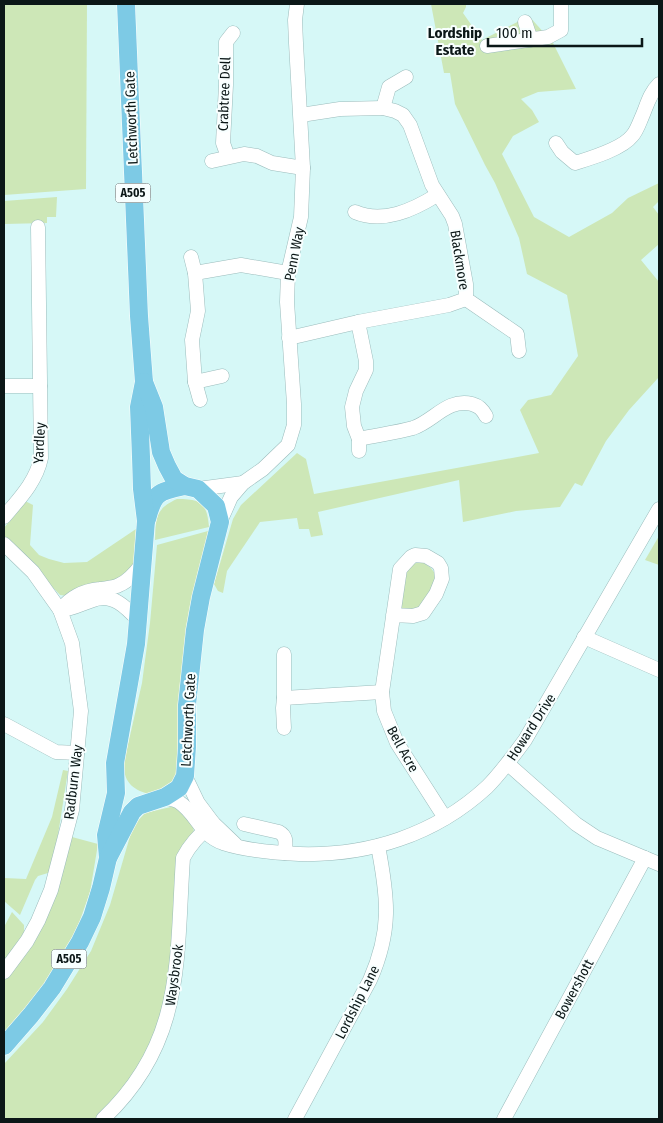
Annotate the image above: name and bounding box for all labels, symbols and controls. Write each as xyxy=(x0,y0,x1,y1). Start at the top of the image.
scale bar xyxy=(488,15,642,47)
district label: Lordship Estate xyxy=(428,24,482,59)
text: 100 m xyxy=(496,24,533,42)
street label: Crabtree Dell xyxy=(215,56,234,131)
street label: Letchworth Gate xyxy=(121,71,142,165)
road number: A505 xyxy=(116,184,150,202)
street label: Penn Way xyxy=(281,225,308,283)
street label: Blackmore xyxy=(446,229,473,291)
street label: Yardley xyxy=(30,421,49,464)
street label: Letchworth Gate xyxy=(178,673,199,767)
street label: Howard Drive xyxy=(503,690,559,764)
street label: Bell Acre xyxy=(383,723,422,775)
street label: Radburn Way xyxy=(60,743,87,820)
street label: Waysbrook xyxy=(162,943,187,1007)
road number: A505 xyxy=(52,950,86,969)
street label: Bowershott xyxy=(552,956,598,1022)
street label: Lordship Lane xyxy=(332,963,383,1042)

